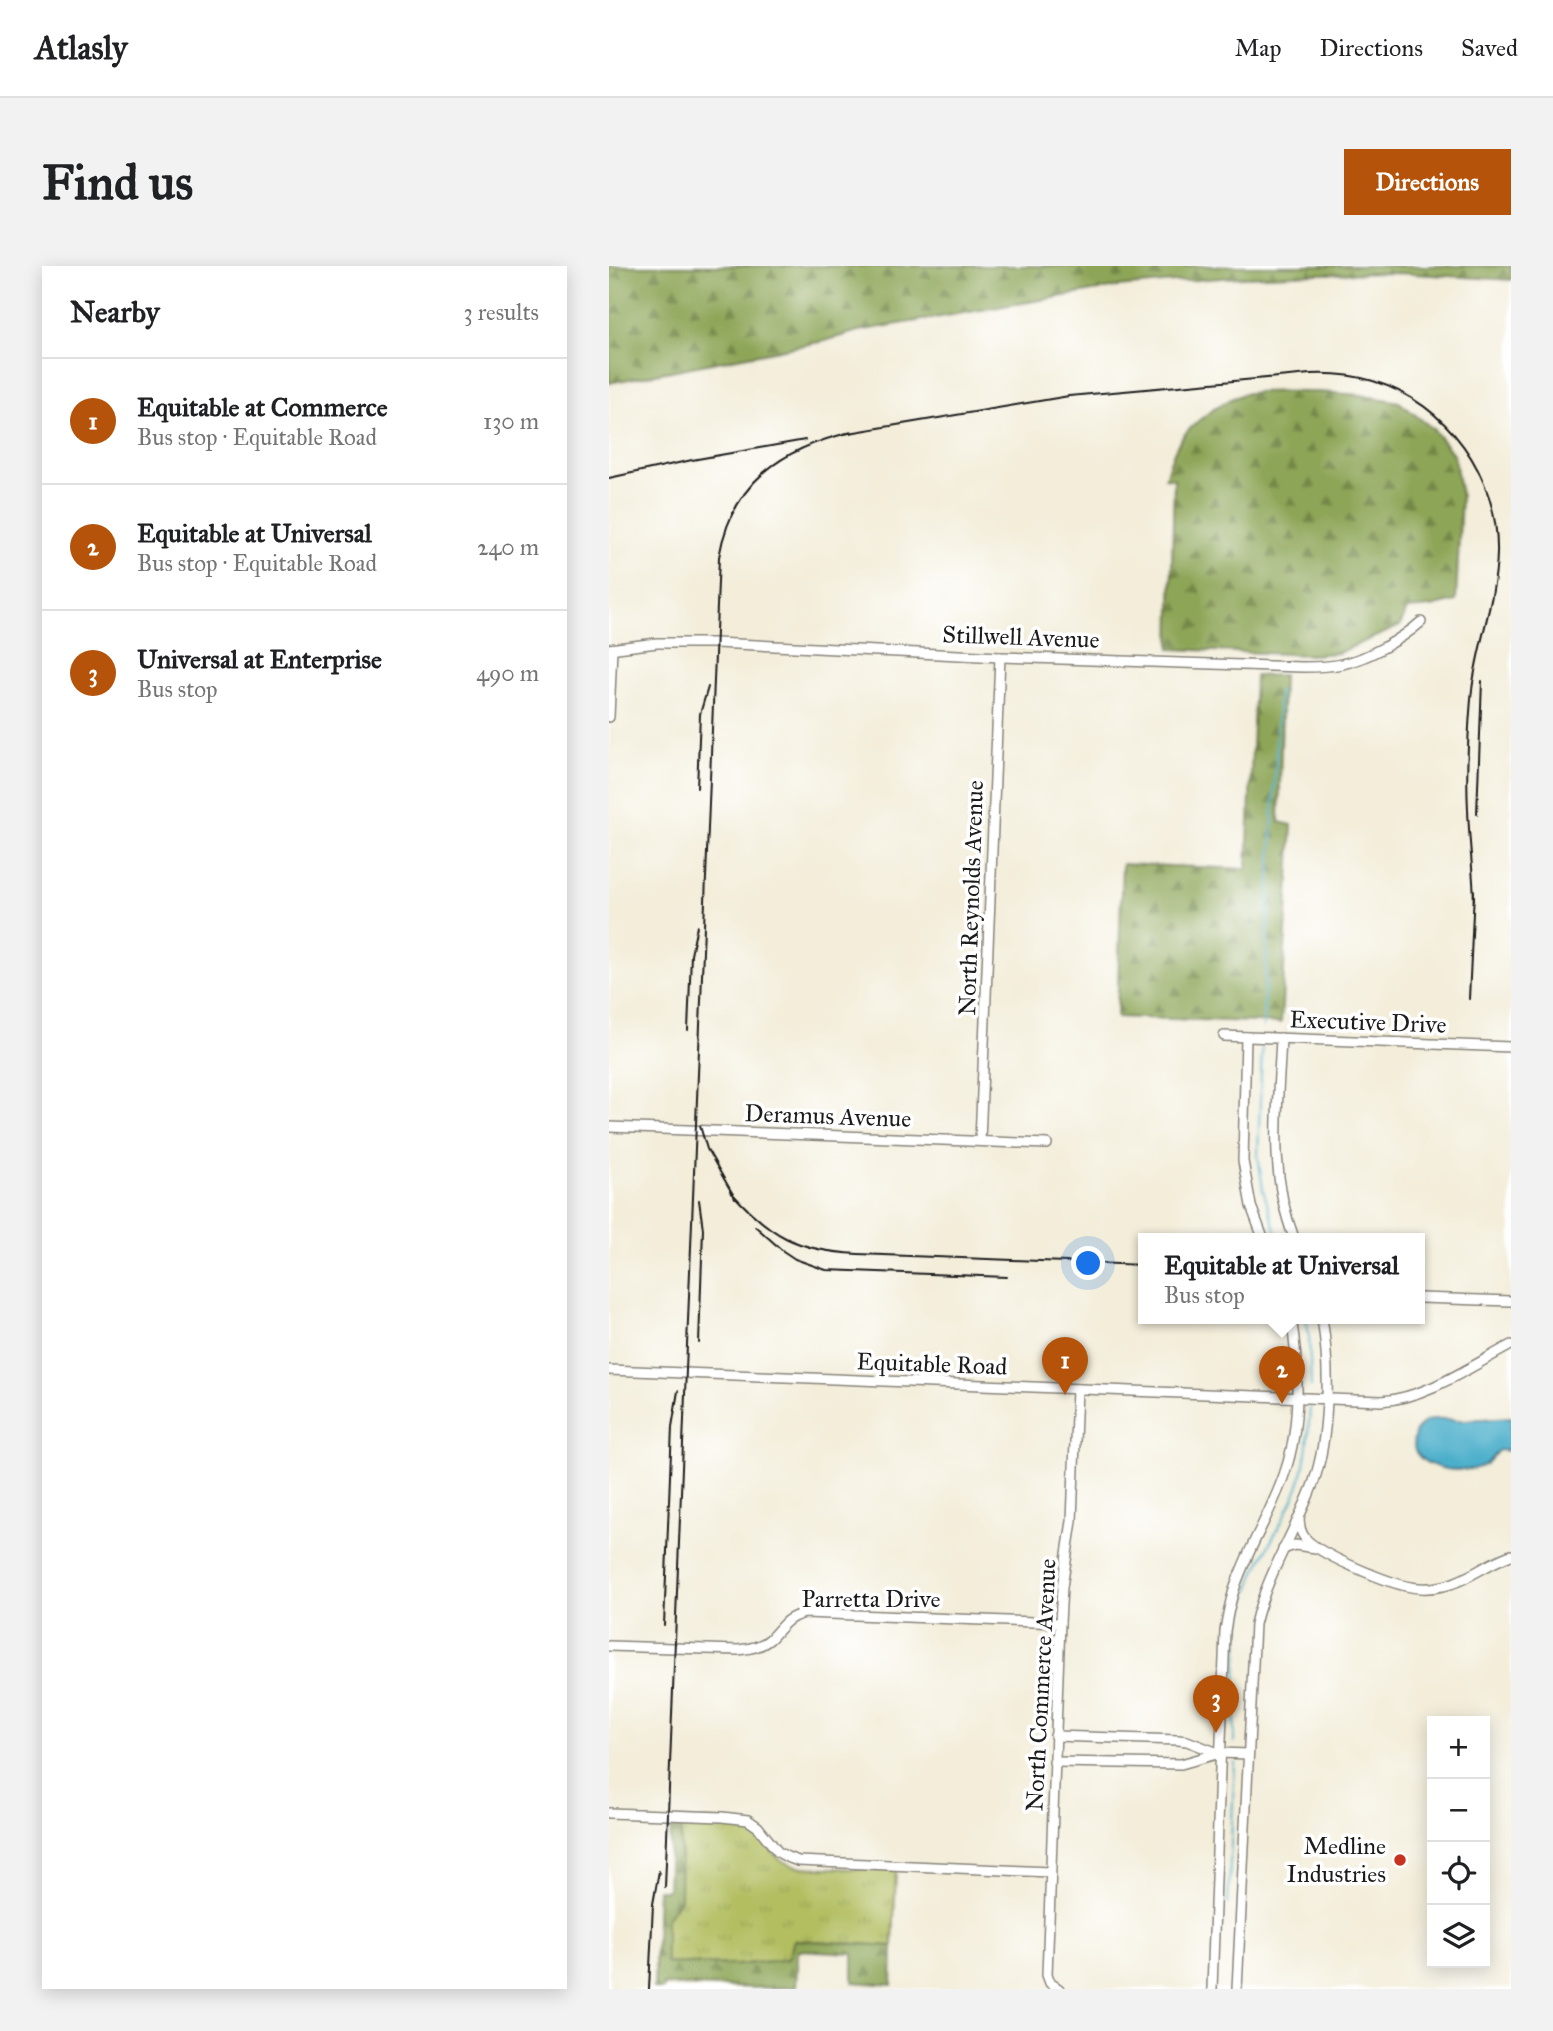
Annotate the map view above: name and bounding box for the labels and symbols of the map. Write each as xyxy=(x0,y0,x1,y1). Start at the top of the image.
street label: Stillwell Avenue xyxy=(942,619,1100,655)
street label: North Reynolds Avenue xyxy=(952,780,990,1016)
street label: Executive Drive xyxy=(1289,1004,1447,1040)
street label: Deramus Avenue xyxy=(744,1098,912,1134)
your location xyxy=(1071,1246,1105,1280)
pin: 1 xyxy=(1042,1337,1088,1395)
street label: Equitable Road xyxy=(856,1346,1008,1382)
pin: 2 xyxy=(1259,1346,1305,1404)
street label: North Commerce Avenue xyxy=(1019,1558,1063,1812)
street label: Parretta Drive xyxy=(801,1584,941,1614)
pin: 3 xyxy=(1193,1675,1239,1733)
place label: Medline Industries xyxy=(1286,1831,1386,1889)
marker: Medline Industries xyxy=(1392,1852,1408,1868)

